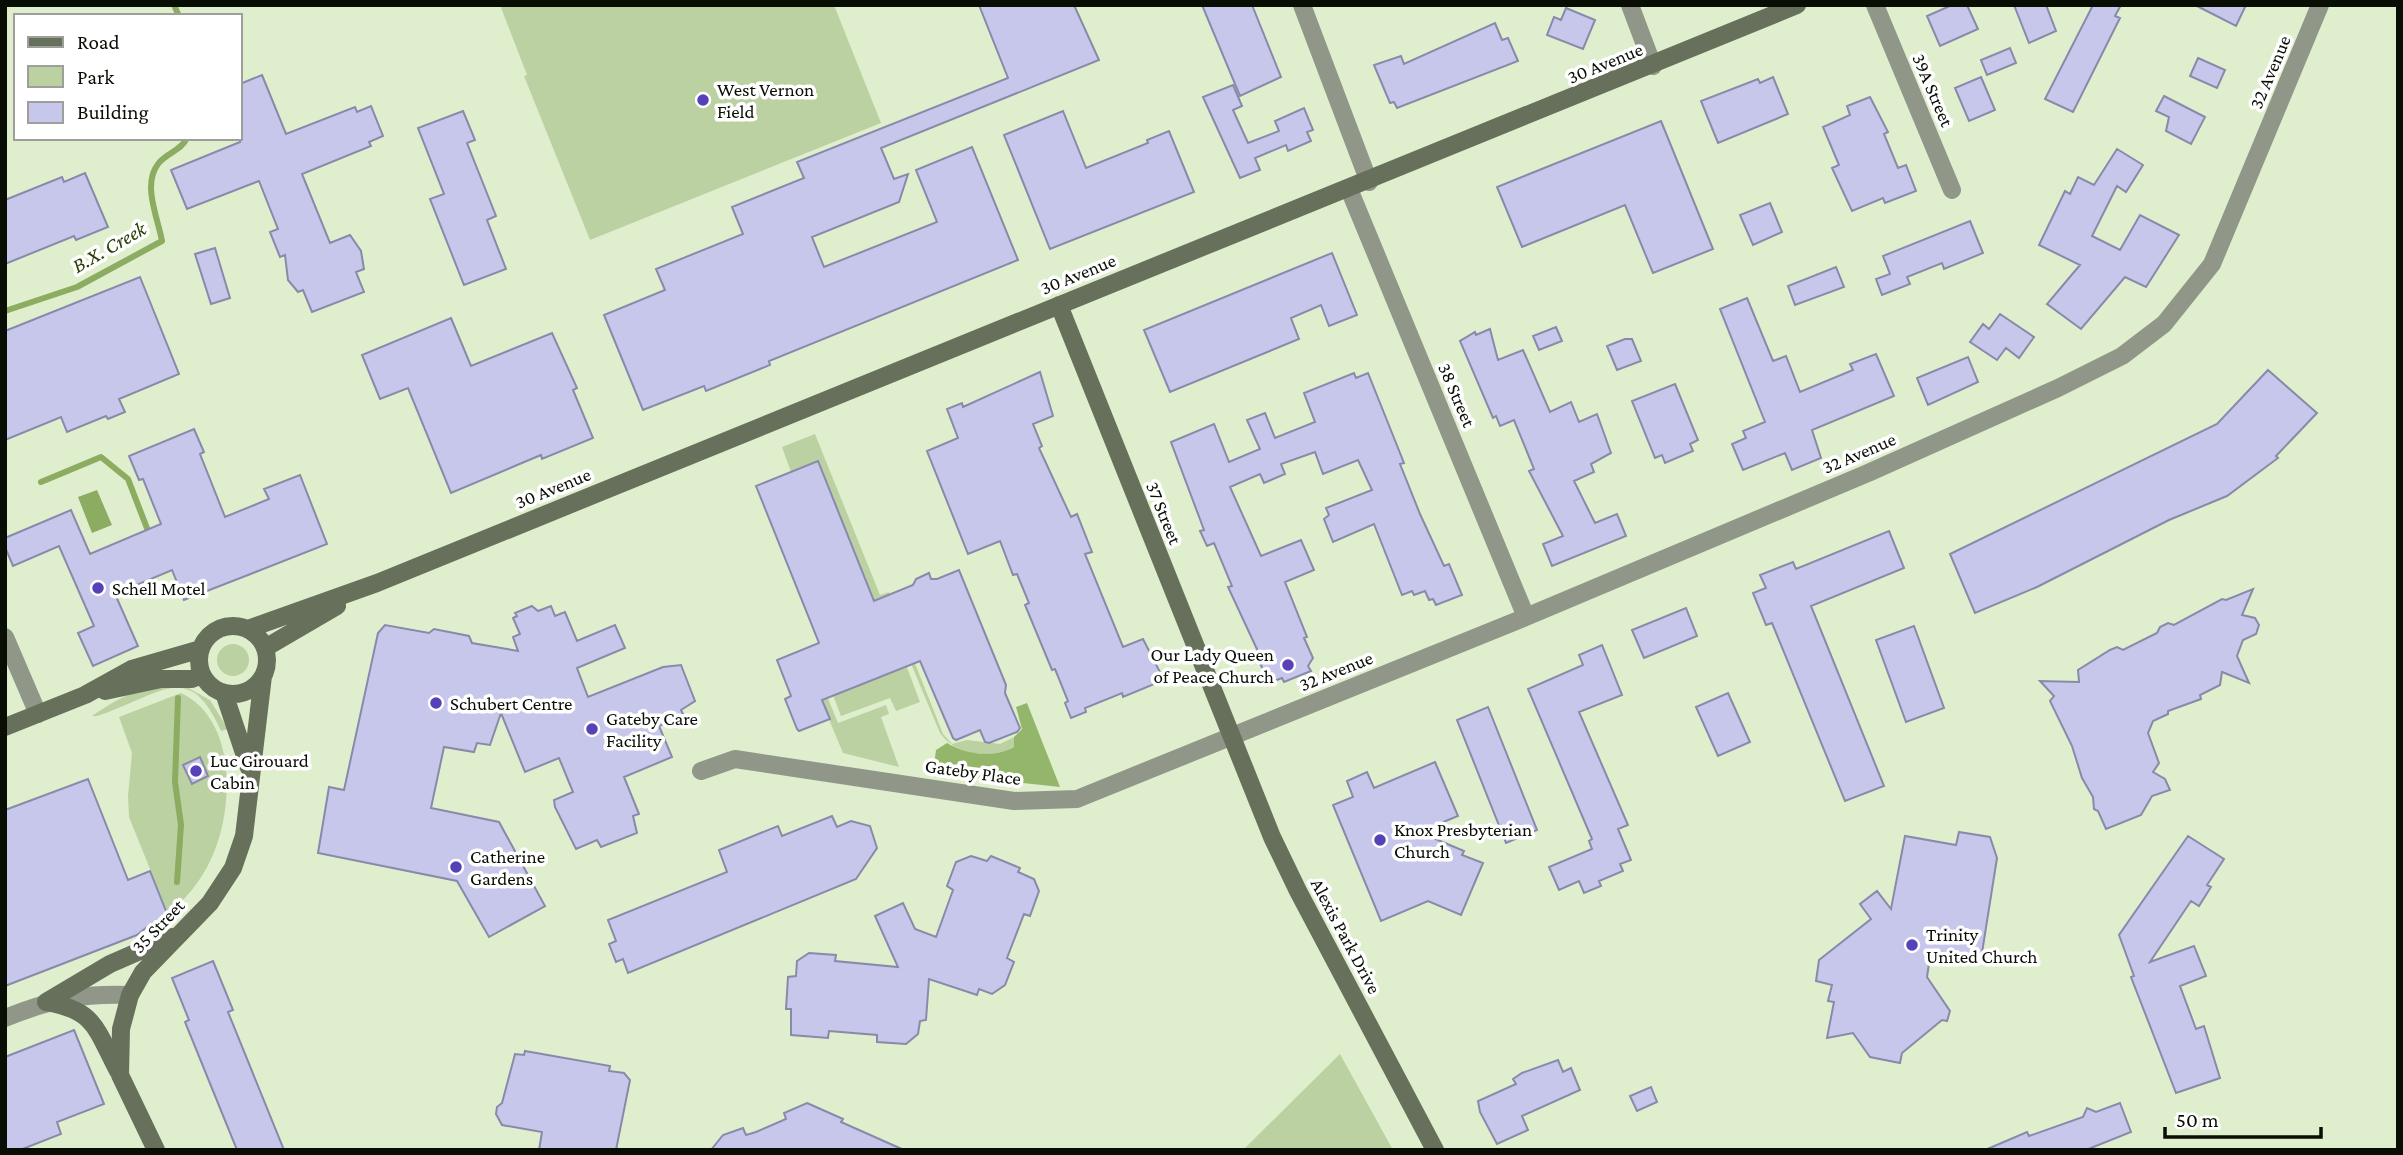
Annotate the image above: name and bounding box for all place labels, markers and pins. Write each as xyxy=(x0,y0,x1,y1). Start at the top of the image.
place label: West Vernon Field xyxy=(717,79,814,122)
marker: West Vernon Field xyxy=(695,92,711,108)
place label: Schell Motel xyxy=(112,578,205,599)
marker: Schell Motel xyxy=(90,580,106,596)
place label: Our Lady Queen of Peace Church xyxy=(1151,644,1274,687)
marker: Our Lady Queen of Peace Church xyxy=(1280,657,1296,673)
place label: Schubert Centre xyxy=(450,693,572,714)
marker: Schubert Centre xyxy=(428,695,444,711)
place label: Gateby Care Facility xyxy=(606,708,698,751)
marker: Gateby Care Facility xyxy=(584,721,600,737)
place label: Luc Girouard Cabin xyxy=(210,750,309,793)
marker: Luc Girouard Cabin xyxy=(188,763,204,779)
place label: Knox Presbyterian Church xyxy=(1394,819,1532,862)
marker: Knox Presbyterian Church xyxy=(1372,832,1388,848)
place label: Catherine Gardens xyxy=(470,846,545,889)
marker: Catherine Gardens xyxy=(448,859,464,875)
place label: Trinity United Church xyxy=(1926,924,2037,967)
marker: Trinity United Church xyxy=(1904,937,1920,953)

